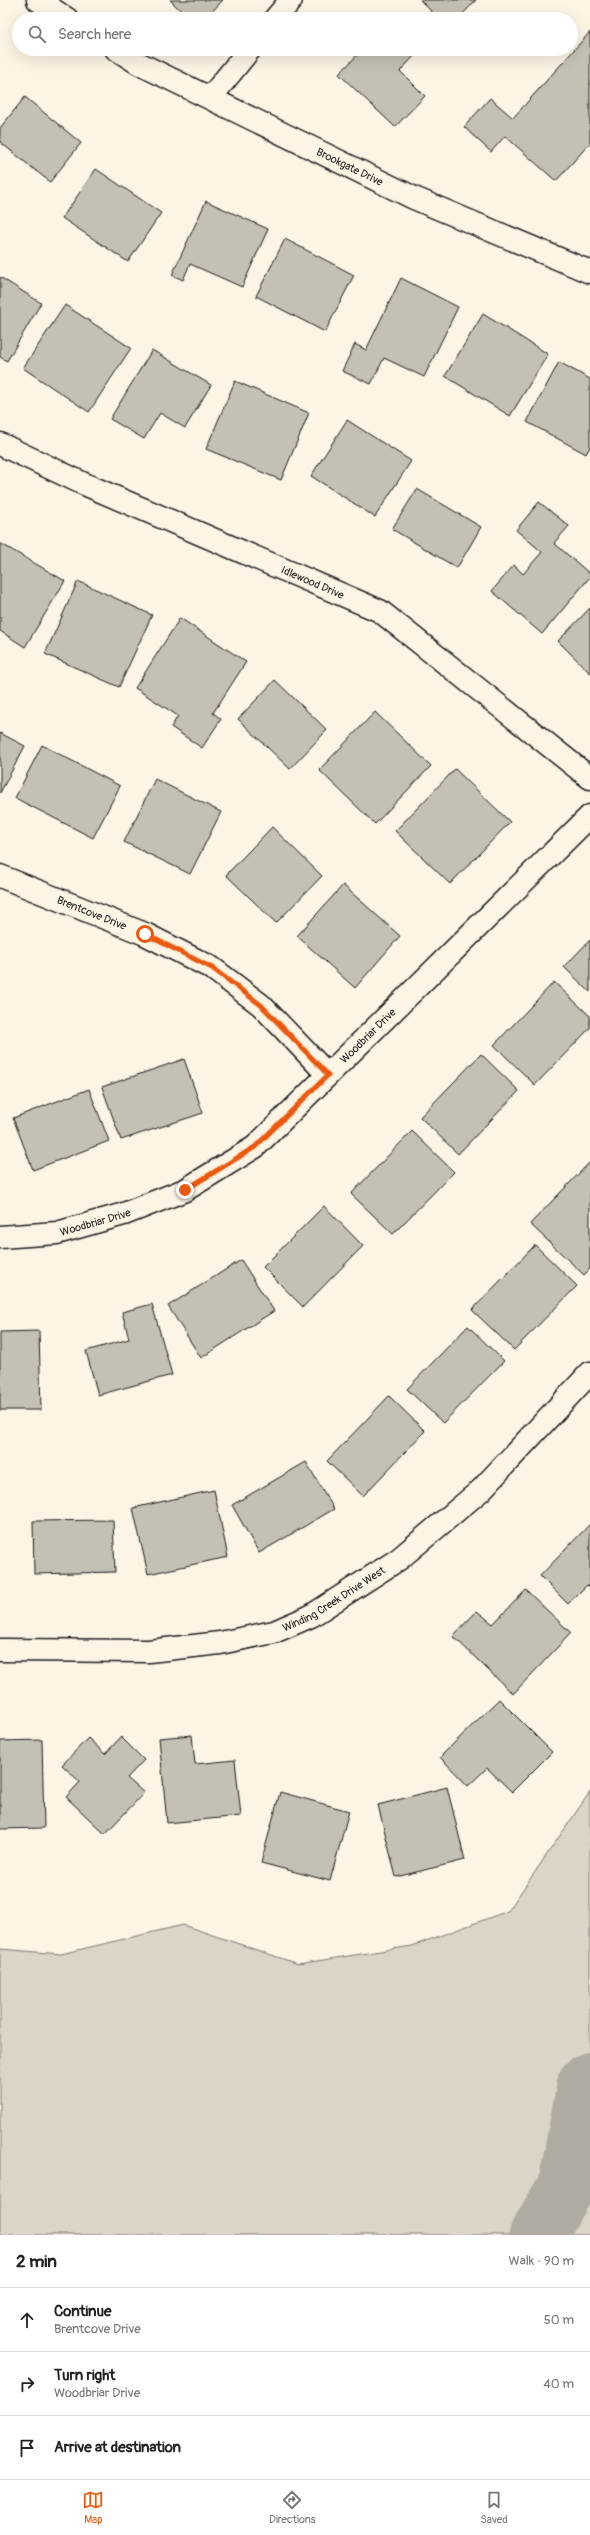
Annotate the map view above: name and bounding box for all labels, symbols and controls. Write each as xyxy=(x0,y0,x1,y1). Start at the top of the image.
search box xyxy=(12,12,578,56)
icon: search xyxy=(26,23,48,45)
text: Search here xyxy=(58,25,131,44)
street label: Brookgate Drive xyxy=(314,145,386,189)
street label: Idlewood Drive xyxy=(279,563,347,602)
street label: Brentcove Drive xyxy=(55,894,129,933)
route start xyxy=(136,925,154,943)
street label: Woodbriar Drive xyxy=(338,1005,399,1066)
route end xyxy=(176,1181,194,1199)
street label: Woodbriar Drive xyxy=(59,1206,133,1239)
street label: Winding Creek Drive West xyxy=(281,1563,388,1635)
text: 2 min xyxy=(16,2251,57,2272)
text: Walk · 90 m xyxy=(509,2253,574,2269)
text: Continue xyxy=(54,2302,112,2321)
icon: ahead xyxy=(16,2309,38,2331)
text: 50 m xyxy=(544,2312,574,2328)
text: Brentcove Drive xyxy=(54,2321,141,2337)
text: Turn right xyxy=(54,2366,115,2385)
icon: right xyxy=(16,2373,38,2395)
text: 40 m xyxy=(543,2376,574,2392)
text: Woodbriar Drive xyxy=(54,2385,140,2401)
icon: arrive xyxy=(16,2437,38,2459)
text: Arrive at destination xyxy=(54,2438,181,2457)
tab: Map xyxy=(82,2489,104,2526)
tab: Directions xyxy=(269,2489,316,2526)
tab: Saved xyxy=(480,2489,508,2526)

